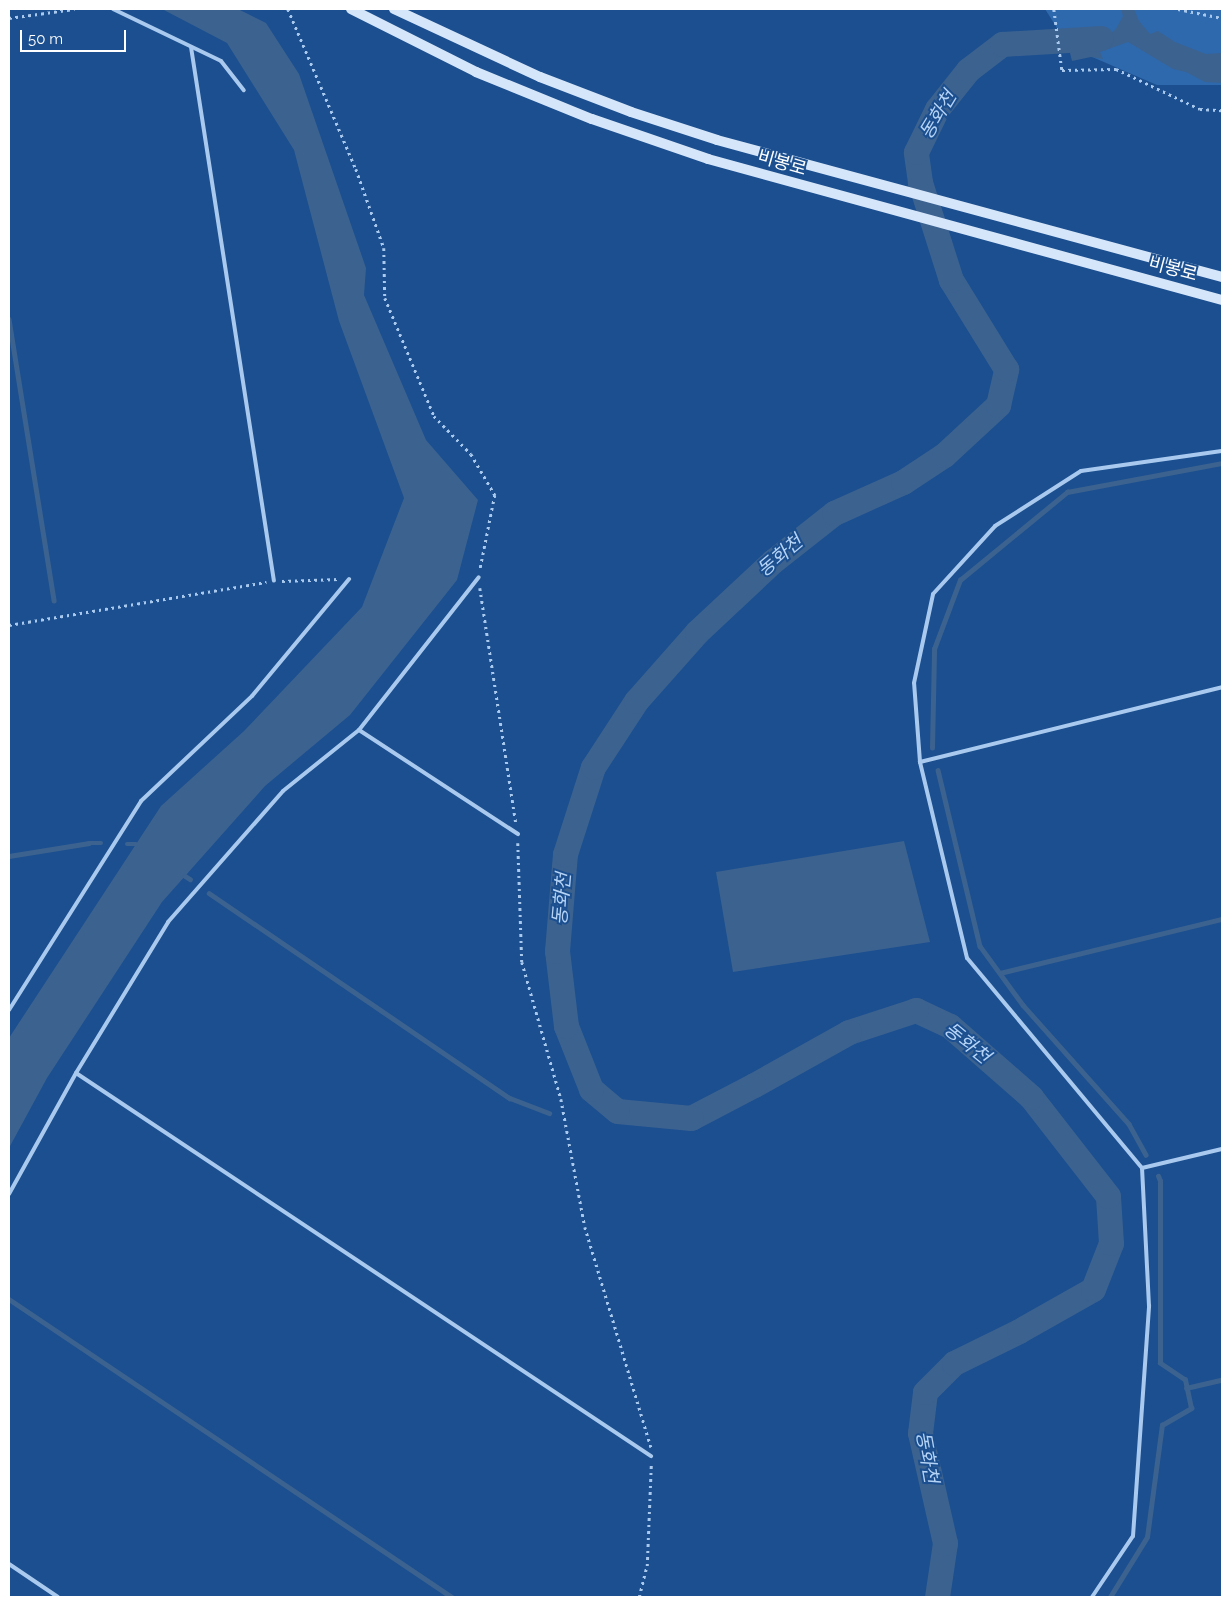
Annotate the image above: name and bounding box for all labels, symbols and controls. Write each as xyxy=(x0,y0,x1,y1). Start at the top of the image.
scale bar xyxy=(22,20,129,52)
text: 50 m xyxy=(28,30,63,48)
water label: 동화천 xyxy=(915,87,961,143)
street label: 비봉로 xyxy=(755,146,809,180)
street label: 비봉로 xyxy=(1146,252,1200,286)
water label: 동화천 xyxy=(753,530,807,582)
water label: 동화천 xyxy=(548,872,576,926)
water label: 동화천 xyxy=(939,1018,995,1068)
water label: 동화천 xyxy=(911,1429,943,1485)

